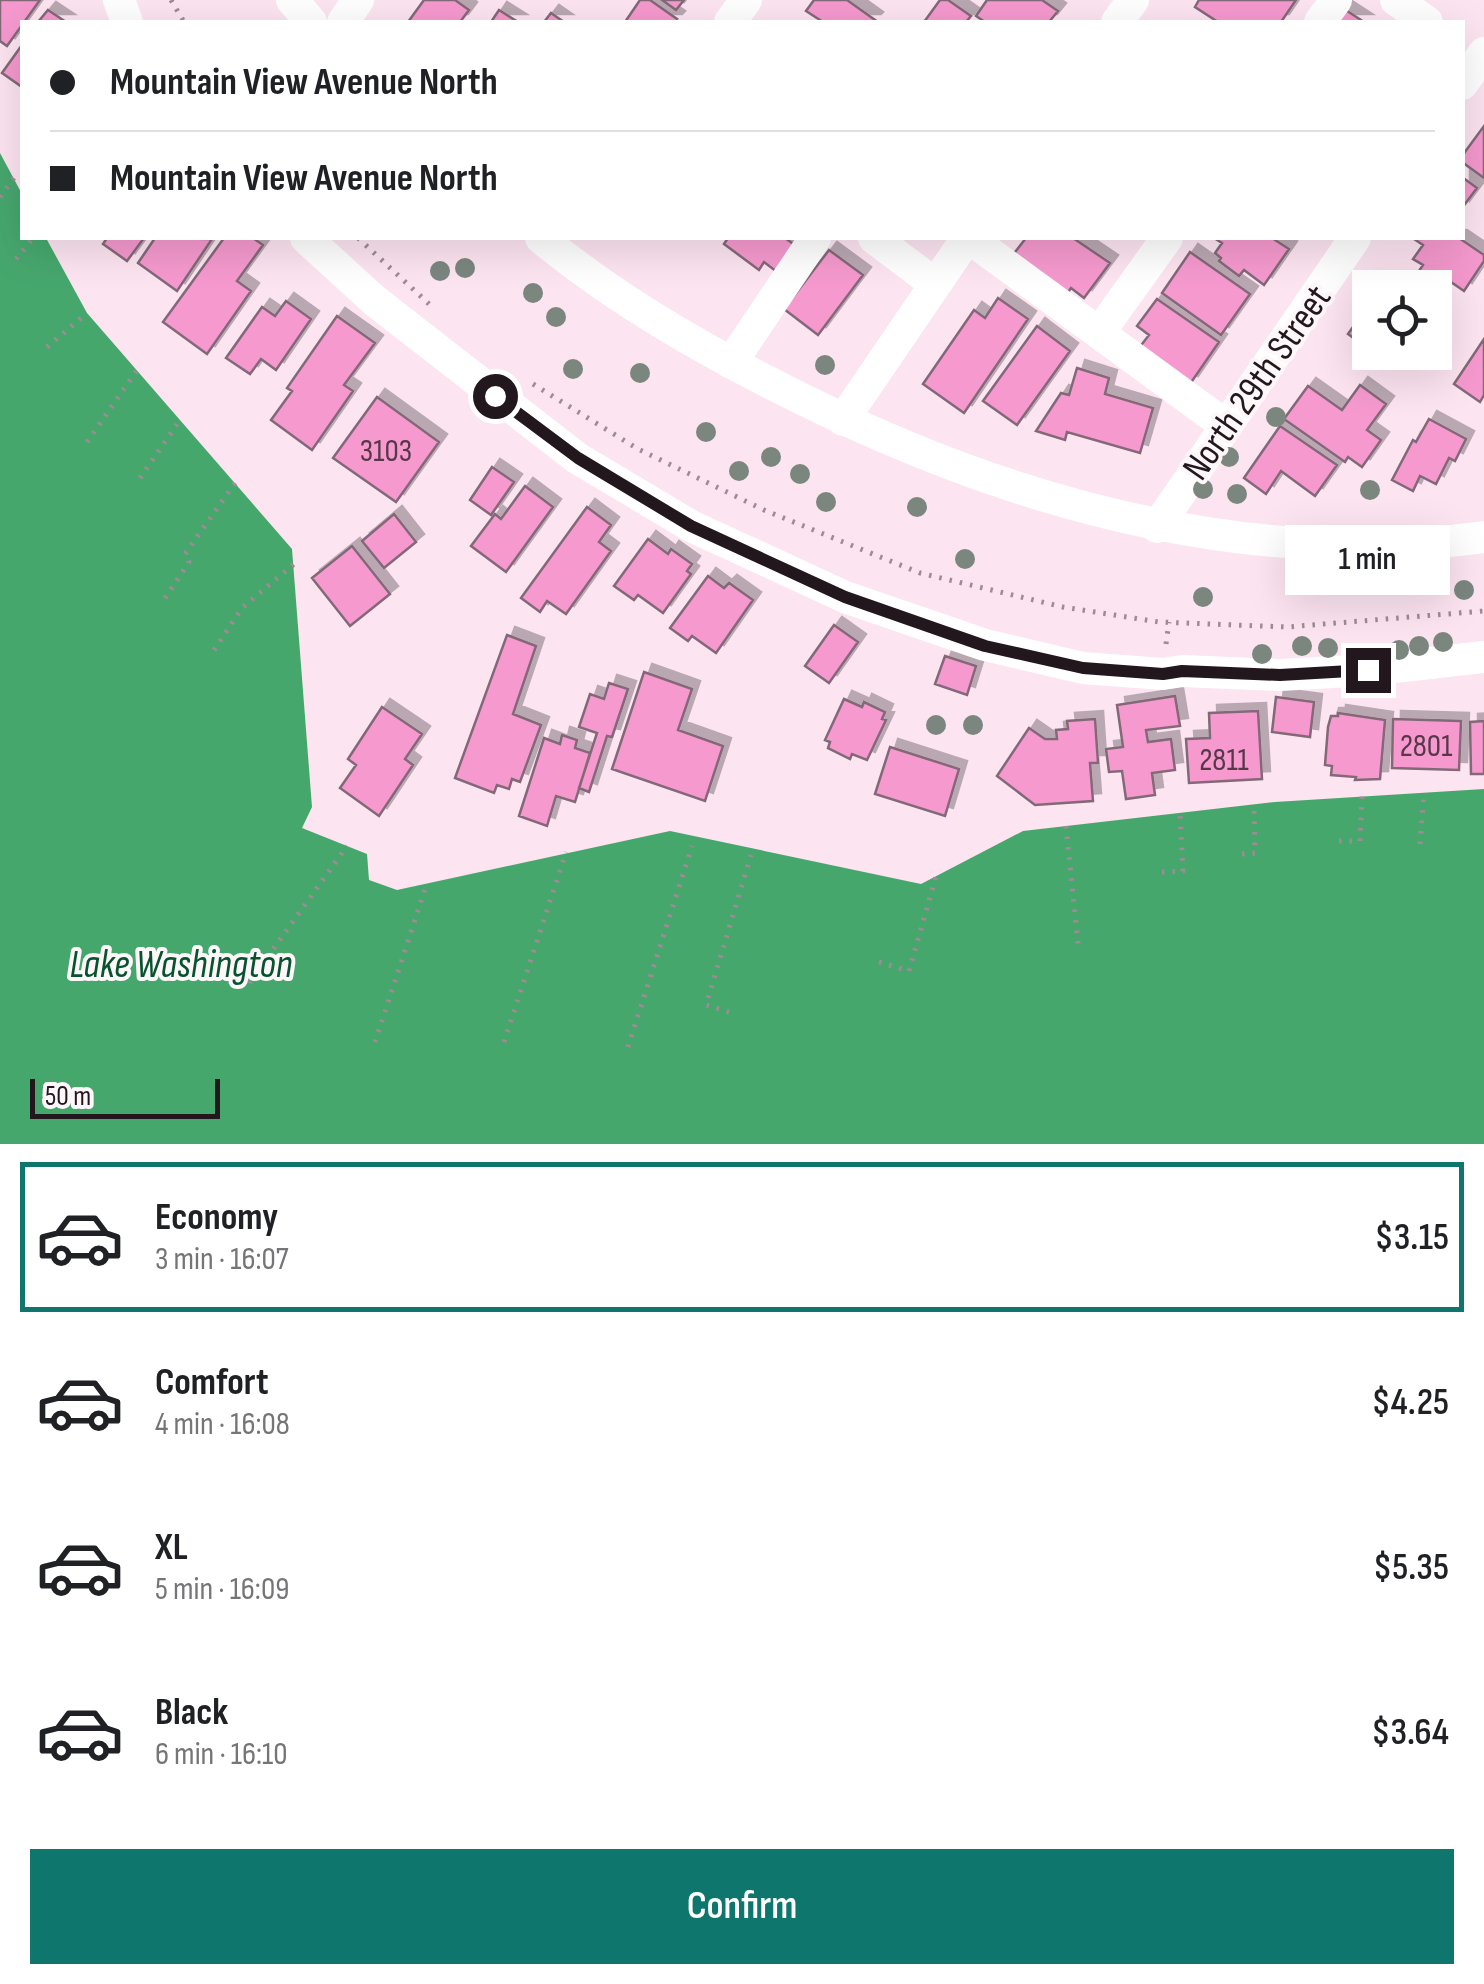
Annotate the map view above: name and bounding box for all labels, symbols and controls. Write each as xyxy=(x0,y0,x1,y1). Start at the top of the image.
text: Mountain View Avenue North xyxy=(110,60,498,105)
text: Mountain View Avenue North xyxy=(110,156,498,201)
map controls xyxy=(1352,270,1452,370)
button: locate xyxy=(1352,270,1452,370)
street label: North 29th Street xyxy=(1174,277,1341,489)
route start xyxy=(473,374,518,419)
house number: 3103 xyxy=(360,432,412,471)
callout: 1 min xyxy=(1286,525,1450,595)
text: 1 min xyxy=(1338,540,1397,579)
route end xyxy=(1346,648,1391,693)
house number: 2801 xyxy=(1400,727,1452,766)
house number: 2811 xyxy=(1199,741,1249,780)
water label: Lake Washington xyxy=(69,941,293,989)
scale bar xyxy=(30,1074,220,1118)
text: 50 m xyxy=(45,1080,91,1113)
icon: car xyxy=(35,1192,125,1282)
text: Economy xyxy=(155,1195,278,1240)
text: $3.15 xyxy=(1374,1215,1449,1260)
text: 3 min · 16:07 xyxy=(155,1240,288,1279)
icon: car xyxy=(35,1357,125,1447)
text: Comfort xyxy=(155,1360,269,1405)
text: $4.25 xyxy=(1371,1380,1449,1425)
text: 4 min · 16:08 xyxy=(155,1405,290,1444)
icon: car xyxy=(35,1522,125,1612)
text: XL xyxy=(155,1525,188,1570)
text: $5.35 xyxy=(1373,1545,1449,1590)
text: 5 min · 16:09 xyxy=(155,1570,289,1609)
icon: car xyxy=(35,1687,125,1777)
text: Black xyxy=(155,1690,228,1735)
text: $3.64 xyxy=(1371,1710,1449,1755)
text: 6 min · 16:10 xyxy=(155,1735,288,1774)
button: Confirm xyxy=(30,1849,1454,1964)

